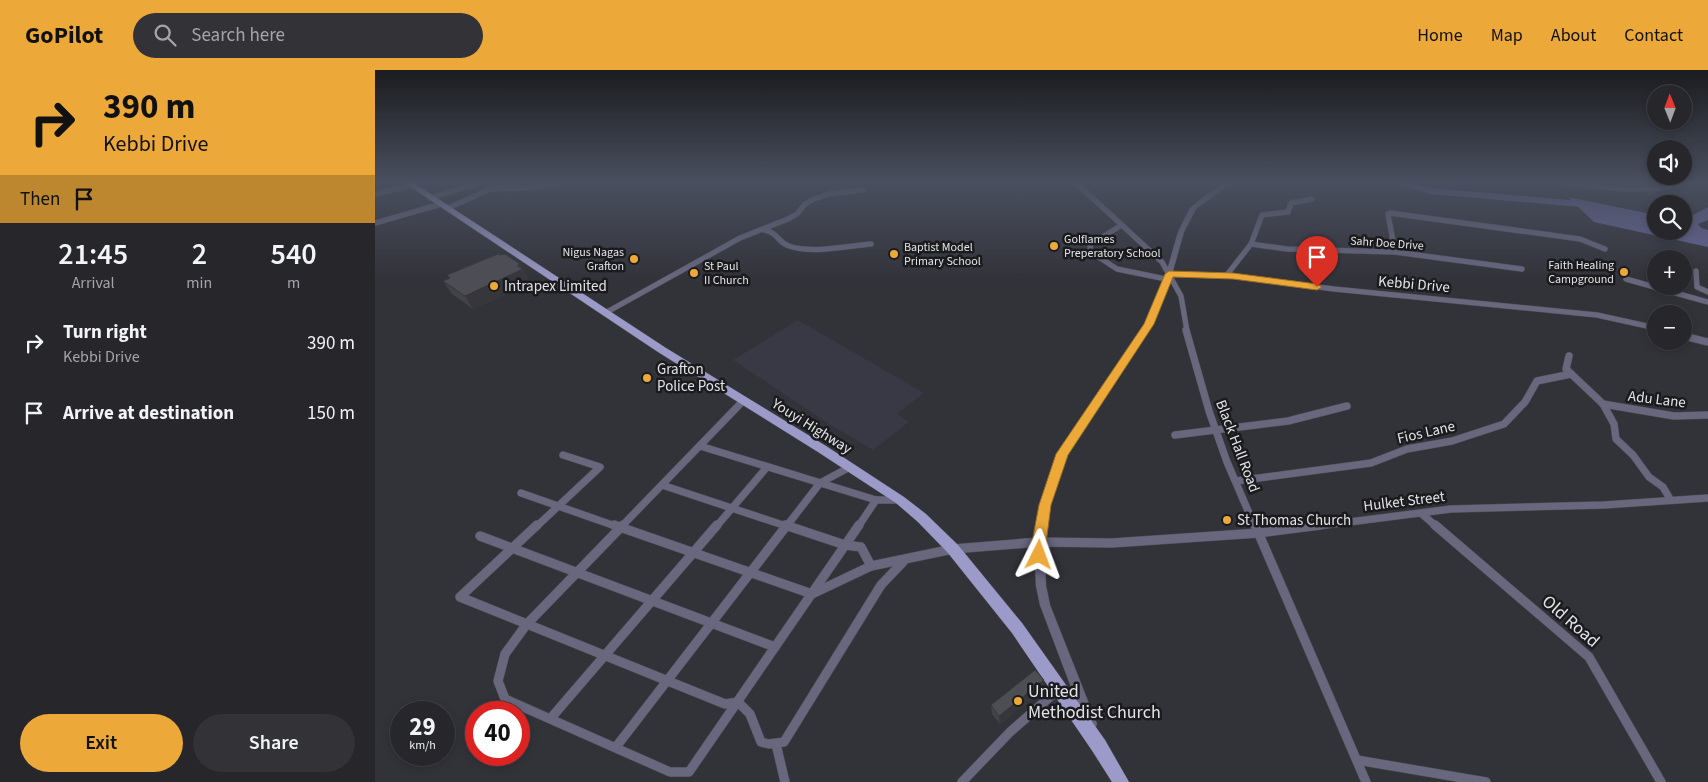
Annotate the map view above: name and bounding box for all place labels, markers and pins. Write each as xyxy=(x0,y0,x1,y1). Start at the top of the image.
place label: Golflames Preperatory School xyxy=(1064,231,1161,262)
pin xyxy=(1296,236,1338,287)
place label: Baptist Model Primary School xyxy=(904,239,981,270)
marker: Golflames Preperatory School xyxy=(1048,240,1060,252)
place label: Nigus Nagas Grafton xyxy=(563,244,624,275)
marker: Baptist Model Primary School xyxy=(888,248,900,260)
marker: Nigus Nagas Grafton xyxy=(628,253,640,265)
place label: Faith Healing Campground xyxy=(1548,257,1614,288)
place label: St Paul II Church xyxy=(704,258,749,289)
marker: Faith Healing Campground xyxy=(1618,266,1630,278)
marker: St Paul II Church xyxy=(688,267,700,279)
place label: Intrapex Limited xyxy=(504,276,607,297)
marker: Intrapex Limited xyxy=(488,280,500,292)
place label: Grafton Police Post xyxy=(657,359,725,397)
marker: Grafton Police Post xyxy=(641,372,653,384)
place label: St Thomas Church xyxy=(1237,510,1351,531)
marker: St Thomas Church xyxy=(1221,514,1233,526)
place label: United Methodist Church xyxy=(1028,679,1161,725)
marker: United Methodist Church xyxy=(1012,695,1024,707)

